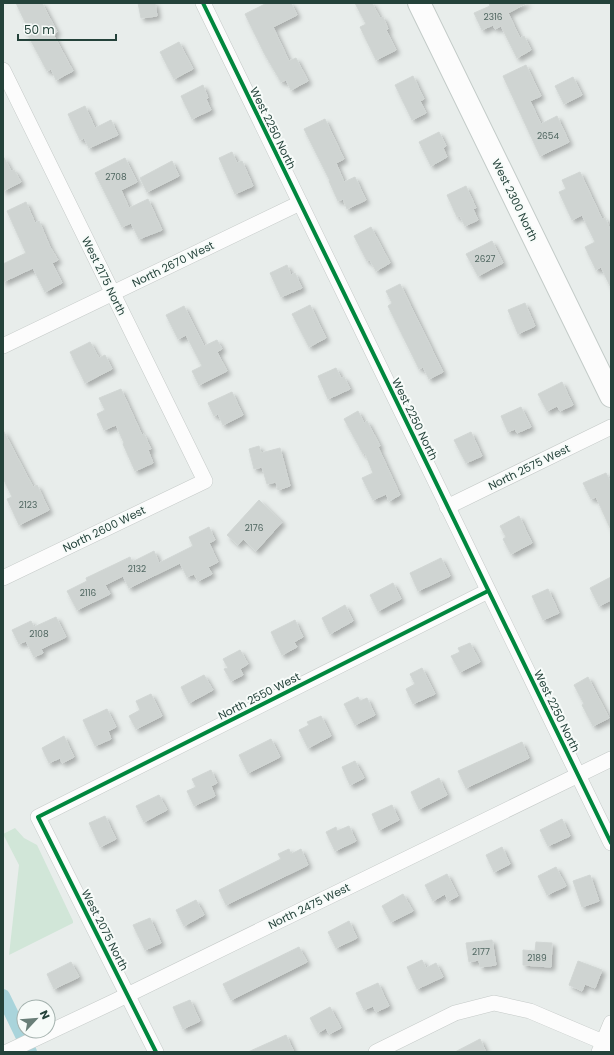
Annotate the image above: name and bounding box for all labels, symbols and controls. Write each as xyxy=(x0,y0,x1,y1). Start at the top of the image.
house number: 2316 xyxy=(483,11,503,23)
scale bar xyxy=(18,16,116,42)
text: 50 m xyxy=(24,21,55,38)
street label: West 2250 North xyxy=(246,84,300,172)
house number: 2654 xyxy=(537,130,559,142)
street label: West 2300 North xyxy=(488,156,542,244)
house number: 2708 xyxy=(105,171,127,183)
street label: West 2175 North xyxy=(78,234,130,318)
street label: North 2670 West xyxy=(129,237,217,291)
house number: 2627 xyxy=(475,253,496,265)
street label: West 2250 North xyxy=(388,375,442,463)
street label: North 2575 West xyxy=(485,440,573,494)
house number: 2123 xyxy=(19,499,37,511)
street label: North 2600 West xyxy=(60,502,148,556)
house number: 2176 xyxy=(245,522,264,534)
house number: 2132 xyxy=(128,563,146,575)
house number: 2116 xyxy=(80,587,97,599)
house number: 2108 xyxy=(29,628,49,640)
street label: West 2250 North xyxy=(530,667,584,755)
street label: North 2550 West xyxy=(215,668,303,724)
street label: North 2475 West xyxy=(265,879,353,933)
street label: West 2075 North xyxy=(78,887,132,973)
house number: 2177 xyxy=(472,946,490,958)
house number: 2189 xyxy=(527,952,547,964)
north arrow xyxy=(16,999,56,1039)
text: N xyxy=(36,1007,54,1022)

